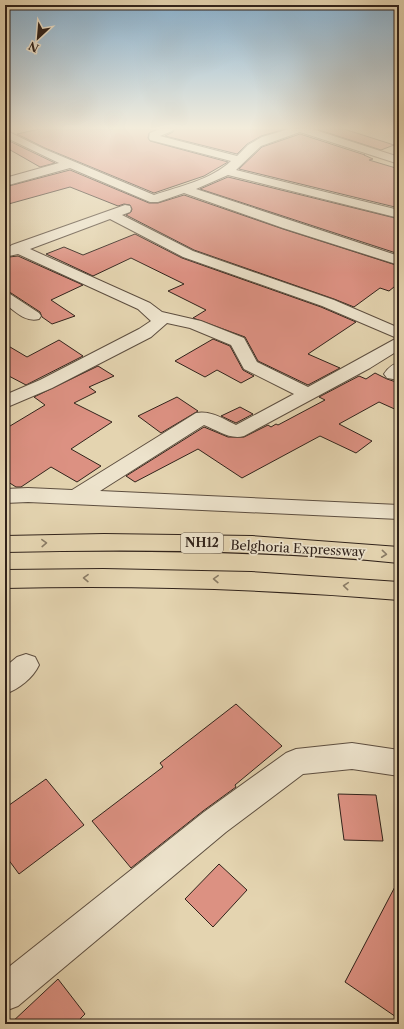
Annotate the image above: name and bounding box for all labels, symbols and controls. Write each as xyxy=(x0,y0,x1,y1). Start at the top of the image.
north arrow xyxy=(18,18,58,58)
text: N xyxy=(26,38,41,55)
road number: NH12 xyxy=(181,533,223,553)
street label: Belghoria Expressway xyxy=(230,536,367,560)
one-way arrow xyxy=(41,538,47,547)
one-way arrow xyxy=(381,549,387,558)
one-way arrow xyxy=(83,573,89,582)
one-way arrow xyxy=(213,575,219,584)
one-way arrow xyxy=(343,582,349,591)

